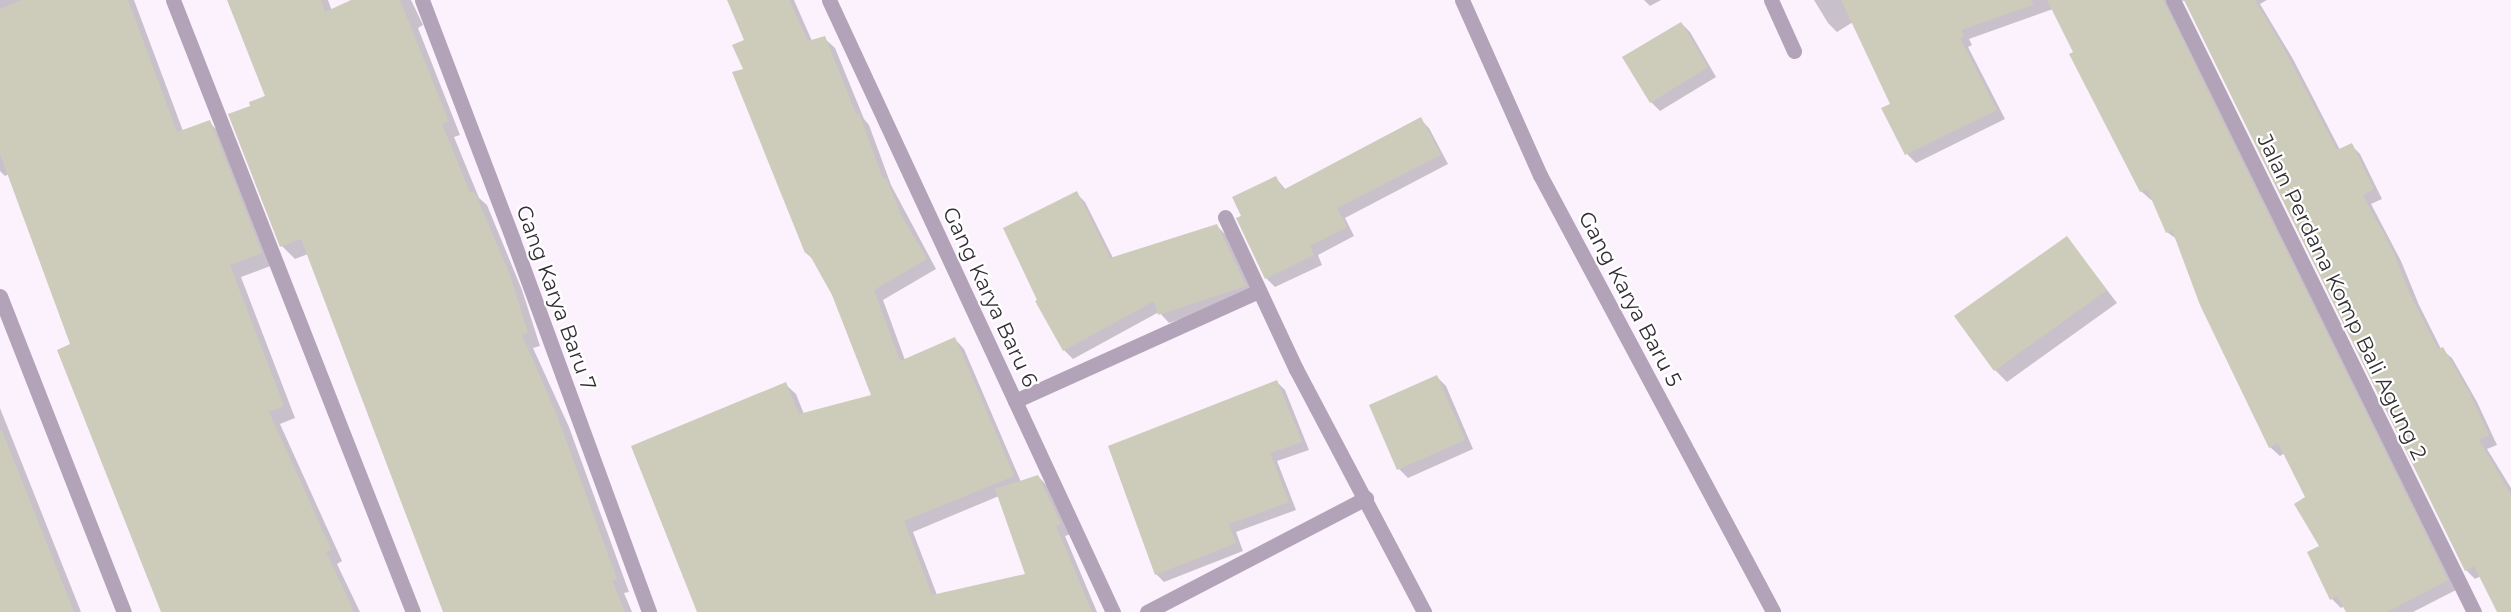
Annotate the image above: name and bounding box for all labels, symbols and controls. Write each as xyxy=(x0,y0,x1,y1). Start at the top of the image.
street label: Jalan Perdana Komp Bali Agung 2 xyxy=(2252,130,2432,464)
street label: Gang Karya Baru 7 xyxy=(511,202,601,394)
street label: Gang Karya Baru 6 xyxy=(937,203,1043,391)
street label: Gang Karya Baru 5 xyxy=(1573,207,1687,391)

